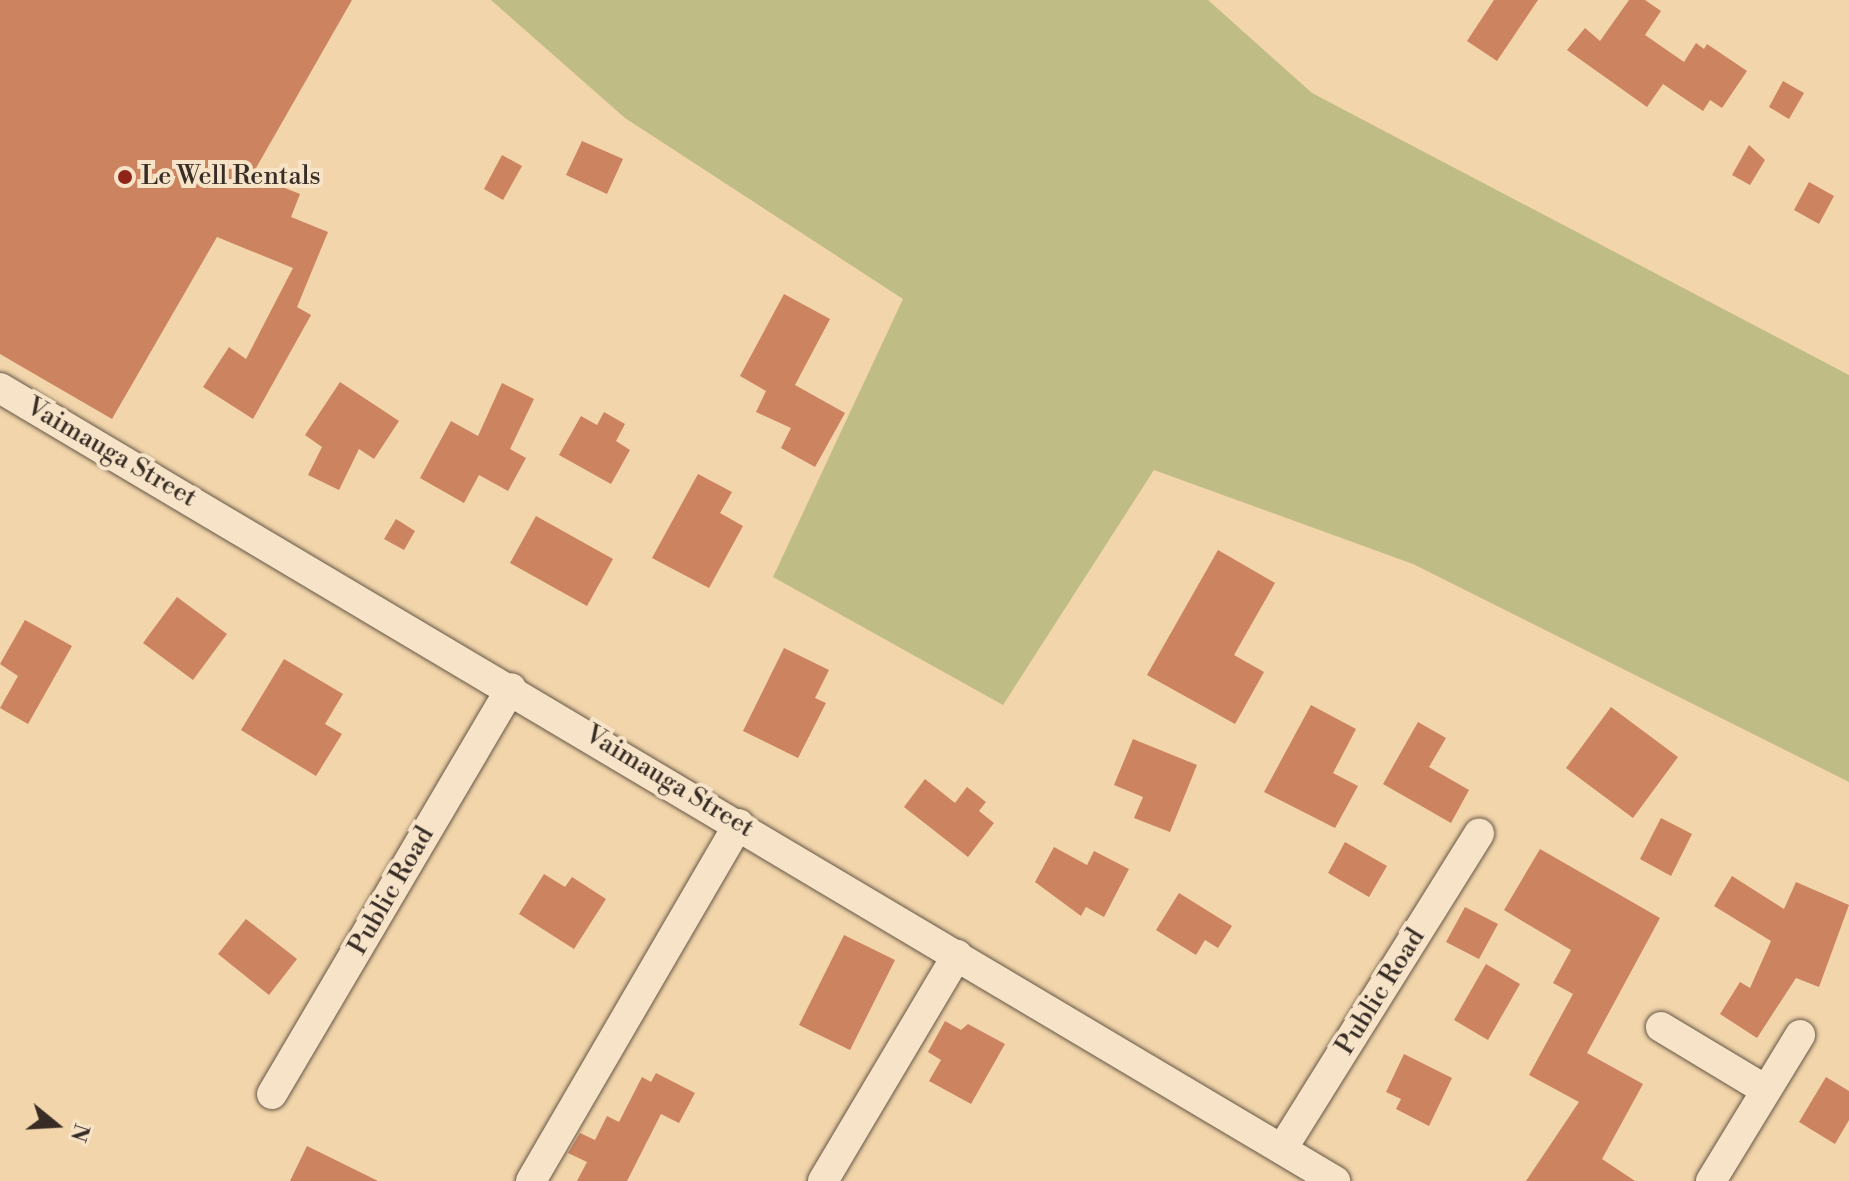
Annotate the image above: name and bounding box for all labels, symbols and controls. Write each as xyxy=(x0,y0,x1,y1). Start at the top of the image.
place label: Le Well Rentals xyxy=(141,161,321,193)
marker: Le Well Rentals xyxy=(116,168,134,186)
street label: Vaimauga Street xyxy=(20,392,202,514)
street label: Vaimauga Street xyxy=(579,719,759,845)
street label: Public Road xyxy=(343,821,441,961)
street label: Public Road xyxy=(1330,923,1432,1061)
north arrow xyxy=(16,1085,96,1165)
text: N xyxy=(64,1120,95,1145)

